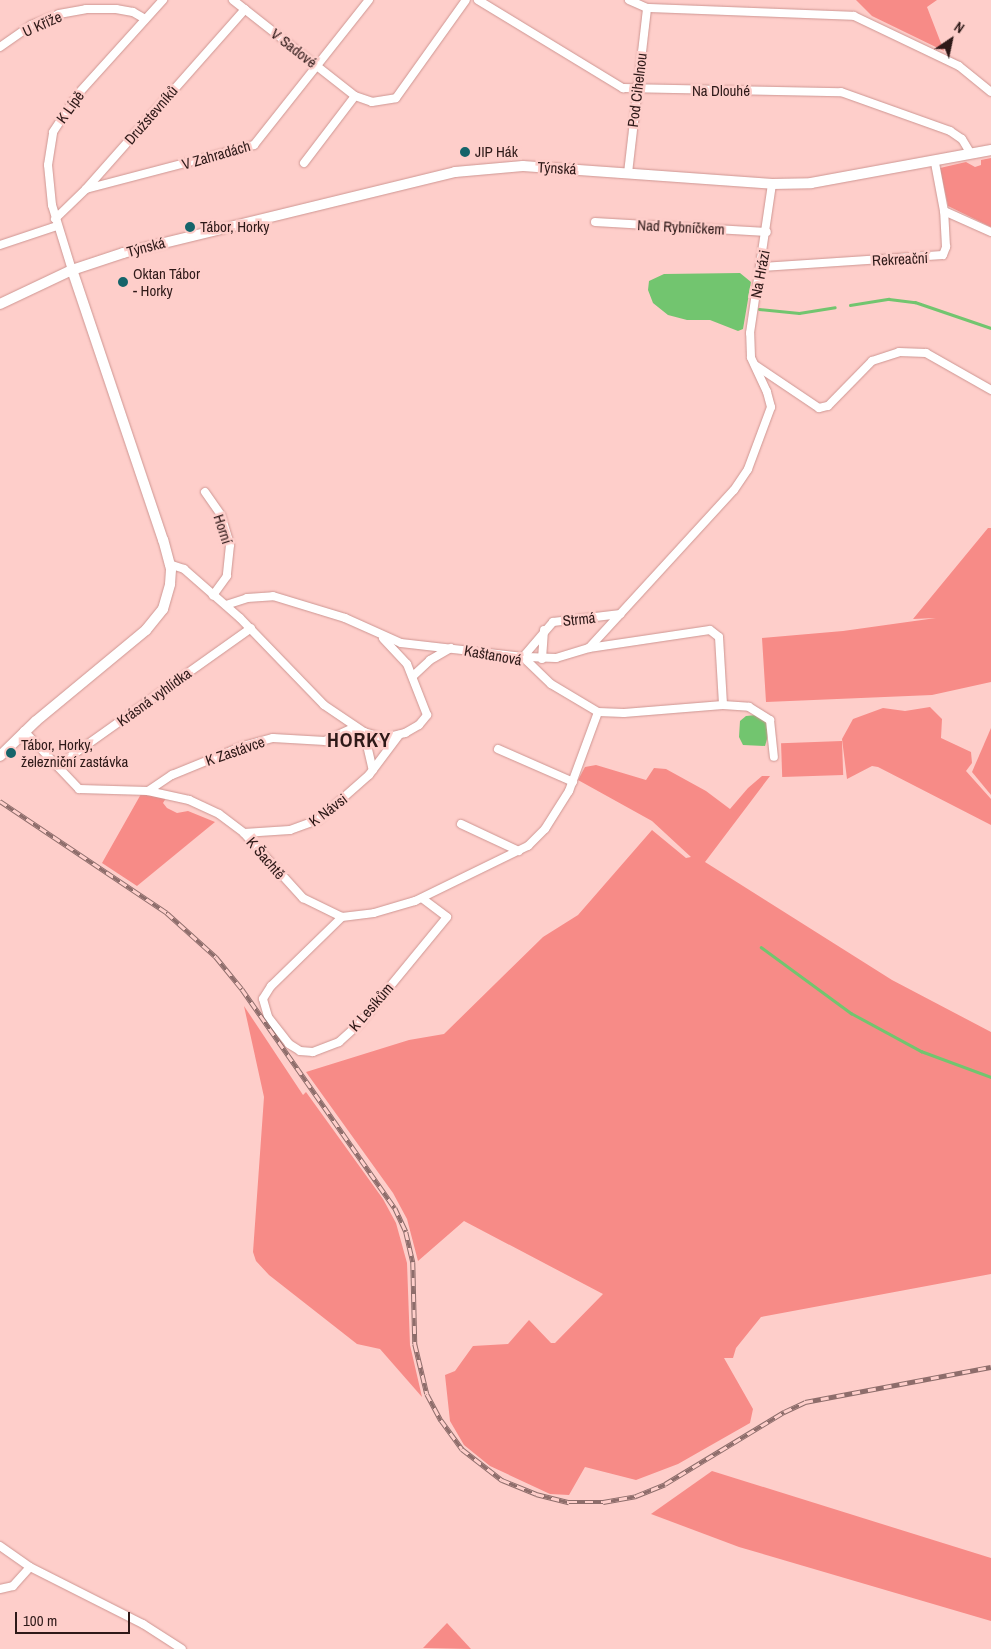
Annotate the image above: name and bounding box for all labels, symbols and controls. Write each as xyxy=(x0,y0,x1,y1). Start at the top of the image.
street label: U Kříže xyxy=(20,7,64,41)
north arrow xyxy=(926,15,976,65)
text: N xyxy=(951,18,968,37)
street label: V Sadové xyxy=(267,24,321,72)
street label: Pod Cihelnou xyxy=(624,52,650,128)
street label: Družstevníků xyxy=(121,82,181,148)
street label: Na Dlouhé xyxy=(692,82,750,100)
street label: K Lípě xyxy=(52,87,88,127)
street label: V Zahradách xyxy=(180,137,252,173)
place label: JIP Hák xyxy=(475,143,518,161)
marker: JIP Hák xyxy=(459,146,471,158)
street label: Týnská xyxy=(537,158,577,178)
street label: Nad Rybníčkem xyxy=(637,216,725,238)
place label: Tábor, Horky xyxy=(200,218,269,236)
marker: Tábor, Horky xyxy=(184,221,196,233)
street label: Týnská xyxy=(125,233,167,261)
street label: Na Hrázi xyxy=(747,248,773,300)
street label: Rekreační xyxy=(872,249,928,269)
place label: Oktan Tábor - Horky xyxy=(133,264,200,299)
marker: Oktan Tábor - Horky xyxy=(117,276,129,288)
street label: Horní xyxy=(210,512,236,546)
street label: Strmá xyxy=(562,608,596,630)
street label: Kaštanová xyxy=(463,641,523,669)
street label: Krásná vyhlídka xyxy=(113,664,195,730)
district label: HORKY xyxy=(326,727,392,751)
street label: K Zastávce xyxy=(203,732,267,770)
place label: Tábor, Horky, železniční zastávka xyxy=(21,735,128,770)
marker: Tábor, Horky, železniční zastávka xyxy=(5,747,17,759)
street label: K Návsi xyxy=(305,790,351,830)
street label: K Šachtě xyxy=(243,833,289,883)
street label: K Lesíkům xyxy=(345,979,397,1035)
scale bar xyxy=(18,1602,132,1634)
text: 100 m xyxy=(23,1610,57,1631)

